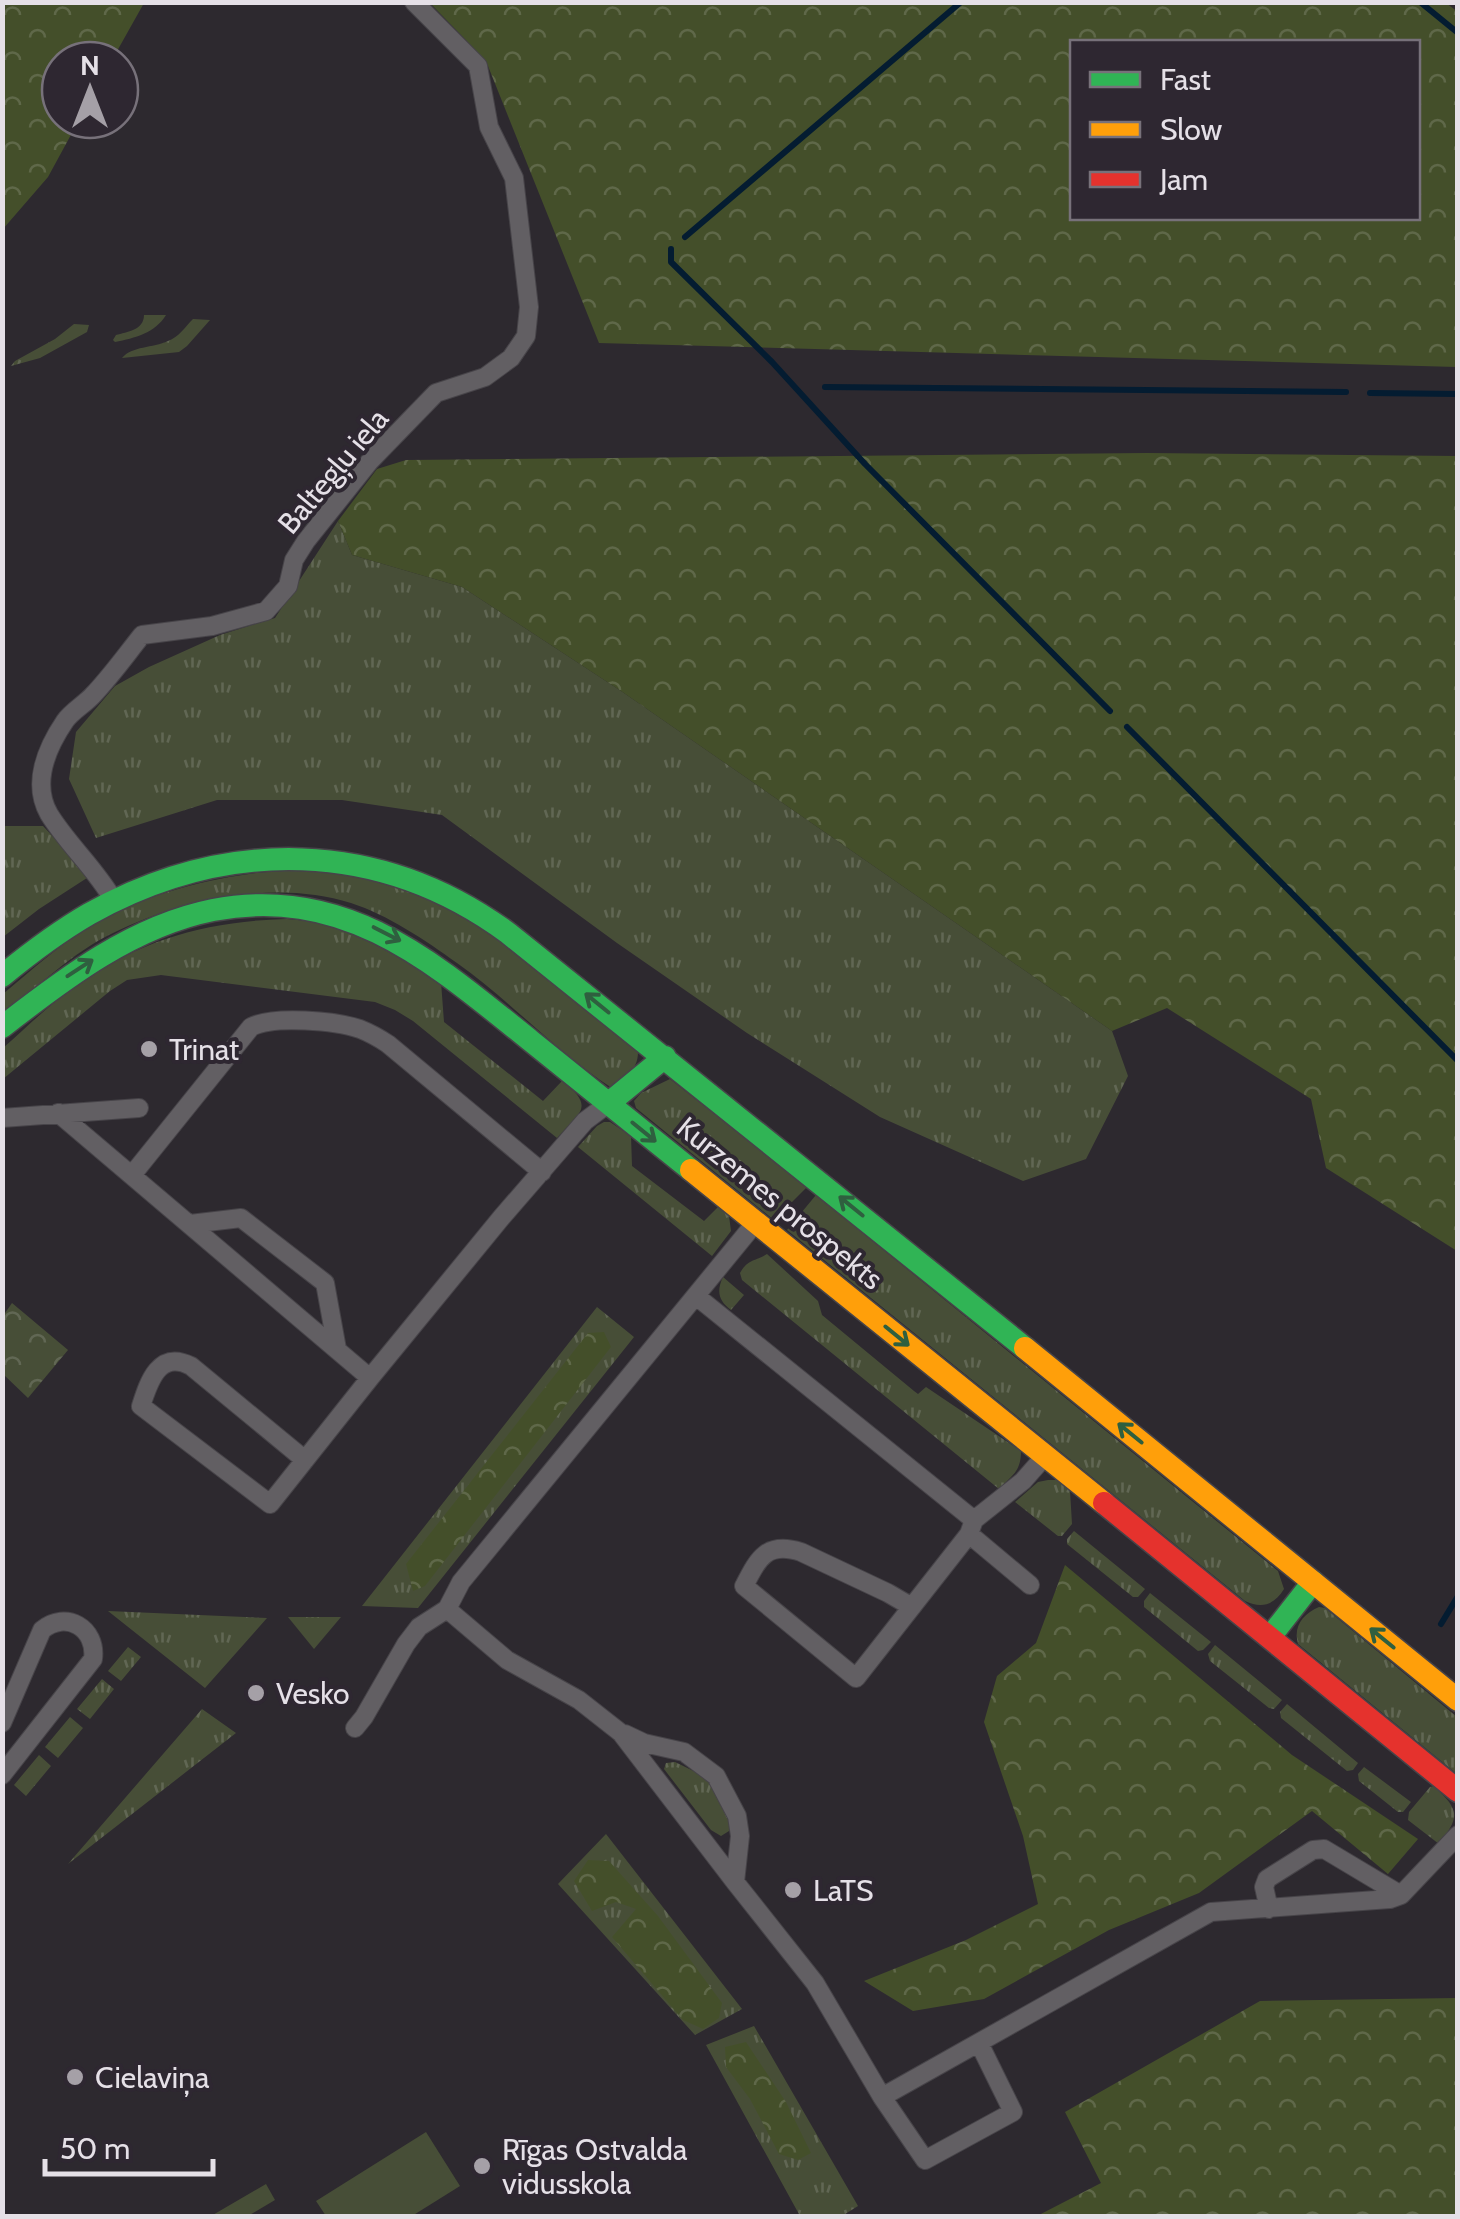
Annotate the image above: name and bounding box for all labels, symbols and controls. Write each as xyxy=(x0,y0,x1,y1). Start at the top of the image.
north arrow xyxy=(40,40,140,140)
legend xyxy=(1070,40,1420,220)
text: N xyxy=(80,48,100,82)
text: Fast xyxy=(1160,61,1211,98)
text: Slow xyxy=(1160,111,1223,148)
text: Jam xyxy=(1159,161,1208,198)
street label: Baltegļu iela xyxy=(270,400,397,542)
one-way arrow xyxy=(372,925,402,944)
one-way arrow xyxy=(65,957,94,978)
one-way arrow xyxy=(584,992,610,1014)
place label: Trinat xyxy=(169,1031,239,1068)
marker: Trinat xyxy=(138,1038,160,1060)
street label: Kurzemes prospekts xyxy=(670,1109,890,1297)
one-way arrow xyxy=(631,1121,657,1143)
one-way arrow xyxy=(838,1195,864,1217)
one-way arrow xyxy=(883,1325,910,1346)
one-way arrow xyxy=(1117,1422,1143,1444)
one-way arrow xyxy=(1369,1627,1395,1649)
place label: Vesko xyxy=(276,1675,350,1712)
marker: Vesko xyxy=(245,1682,267,1704)
place label: LaTS xyxy=(813,1872,873,1909)
marker: LaTS xyxy=(782,1879,804,1901)
place label: Cielaviņa xyxy=(95,2059,210,2097)
marker: Cielaviņa xyxy=(64,2066,86,2088)
scale bar xyxy=(45,2114,212,2176)
text: 50 m xyxy=(60,2130,130,2167)
place label: Rīgas Ostvalda vidusskola xyxy=(502,2131,688,2202)
marker: Rīgas Ostvalda vidusskola xyxy=(471,2155,493,2177)

